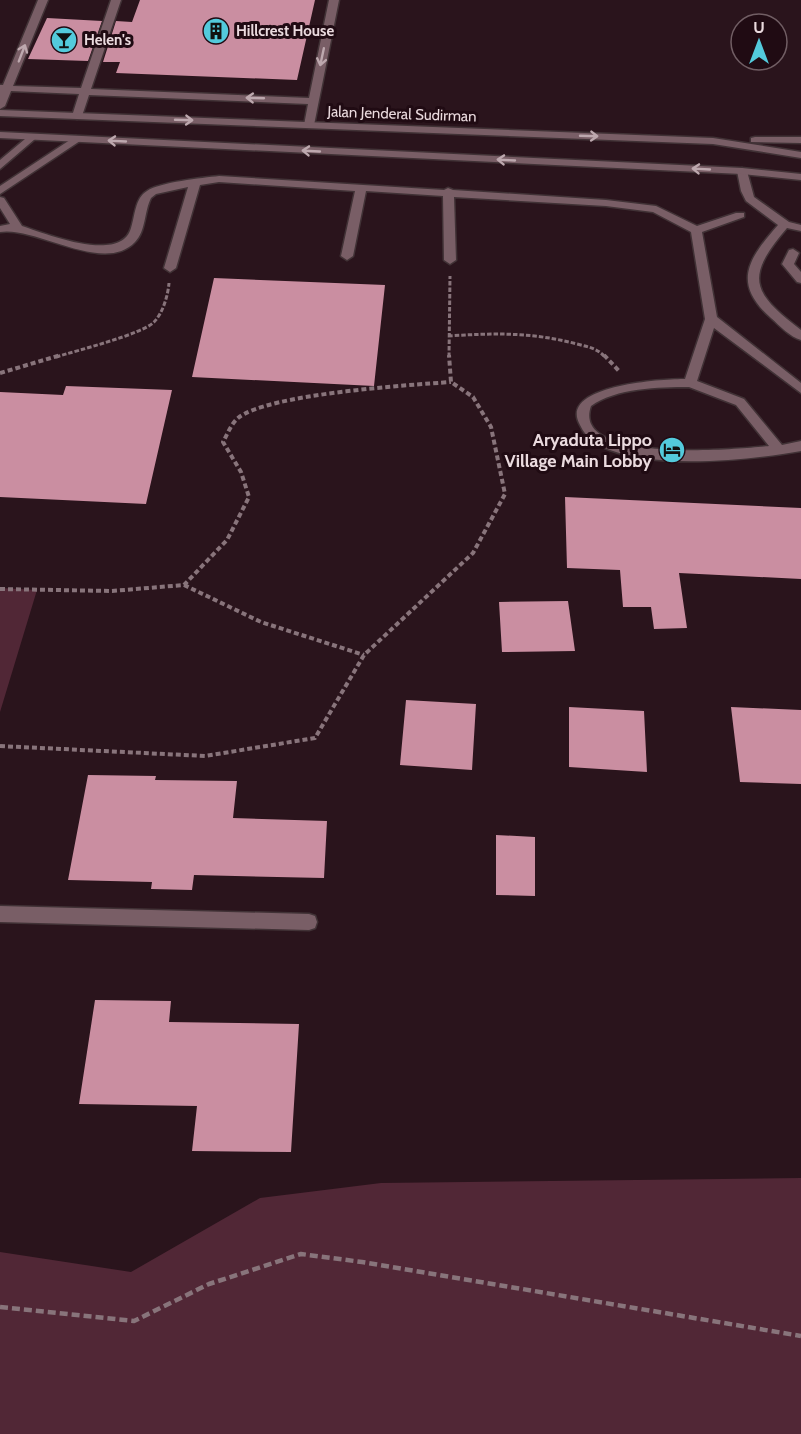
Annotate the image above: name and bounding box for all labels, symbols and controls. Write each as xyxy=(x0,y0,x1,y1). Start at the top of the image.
north arrow xyxy=(729,12,789,72)
building icon: Hillcrest House xyxy=(201,16,231,46)
text: U xyxy=(753,18,765,37)
place label: Hillcrest House xyxy=(236,22,334,40)
bar icon: Helen's xyxy=(49,25,79,55)
place label: Helen's xyxy=(84,31,131,49)
one-way arrow xyxy=(17,45,28,63)
one-way arrow xyxy=(316,47,327,67)
one-way arrow xyxy=(245,93,265,104)
street label: Jalan Jenderal Sudirman xyxy=(326,102,477,126)
one-way arrow xyxy=(174,115,194,126)
one-way arrow xyxy=(579,130,599,142)
one-way arrow xyxy=(107,136,127,147)
one-way arrow xyxy=(302,146,322,157)
one-way arrow xyxy=(497,155,517,166)
one-way arrow xyxy=(691,163,711,174)
place label: Aryaduta Lippo Village Main Lobby xyxy=(505,429,652,472)
hotel icon: Aryaduta Lippo Village Main Lobby xyxy=(657,435,687,465)

